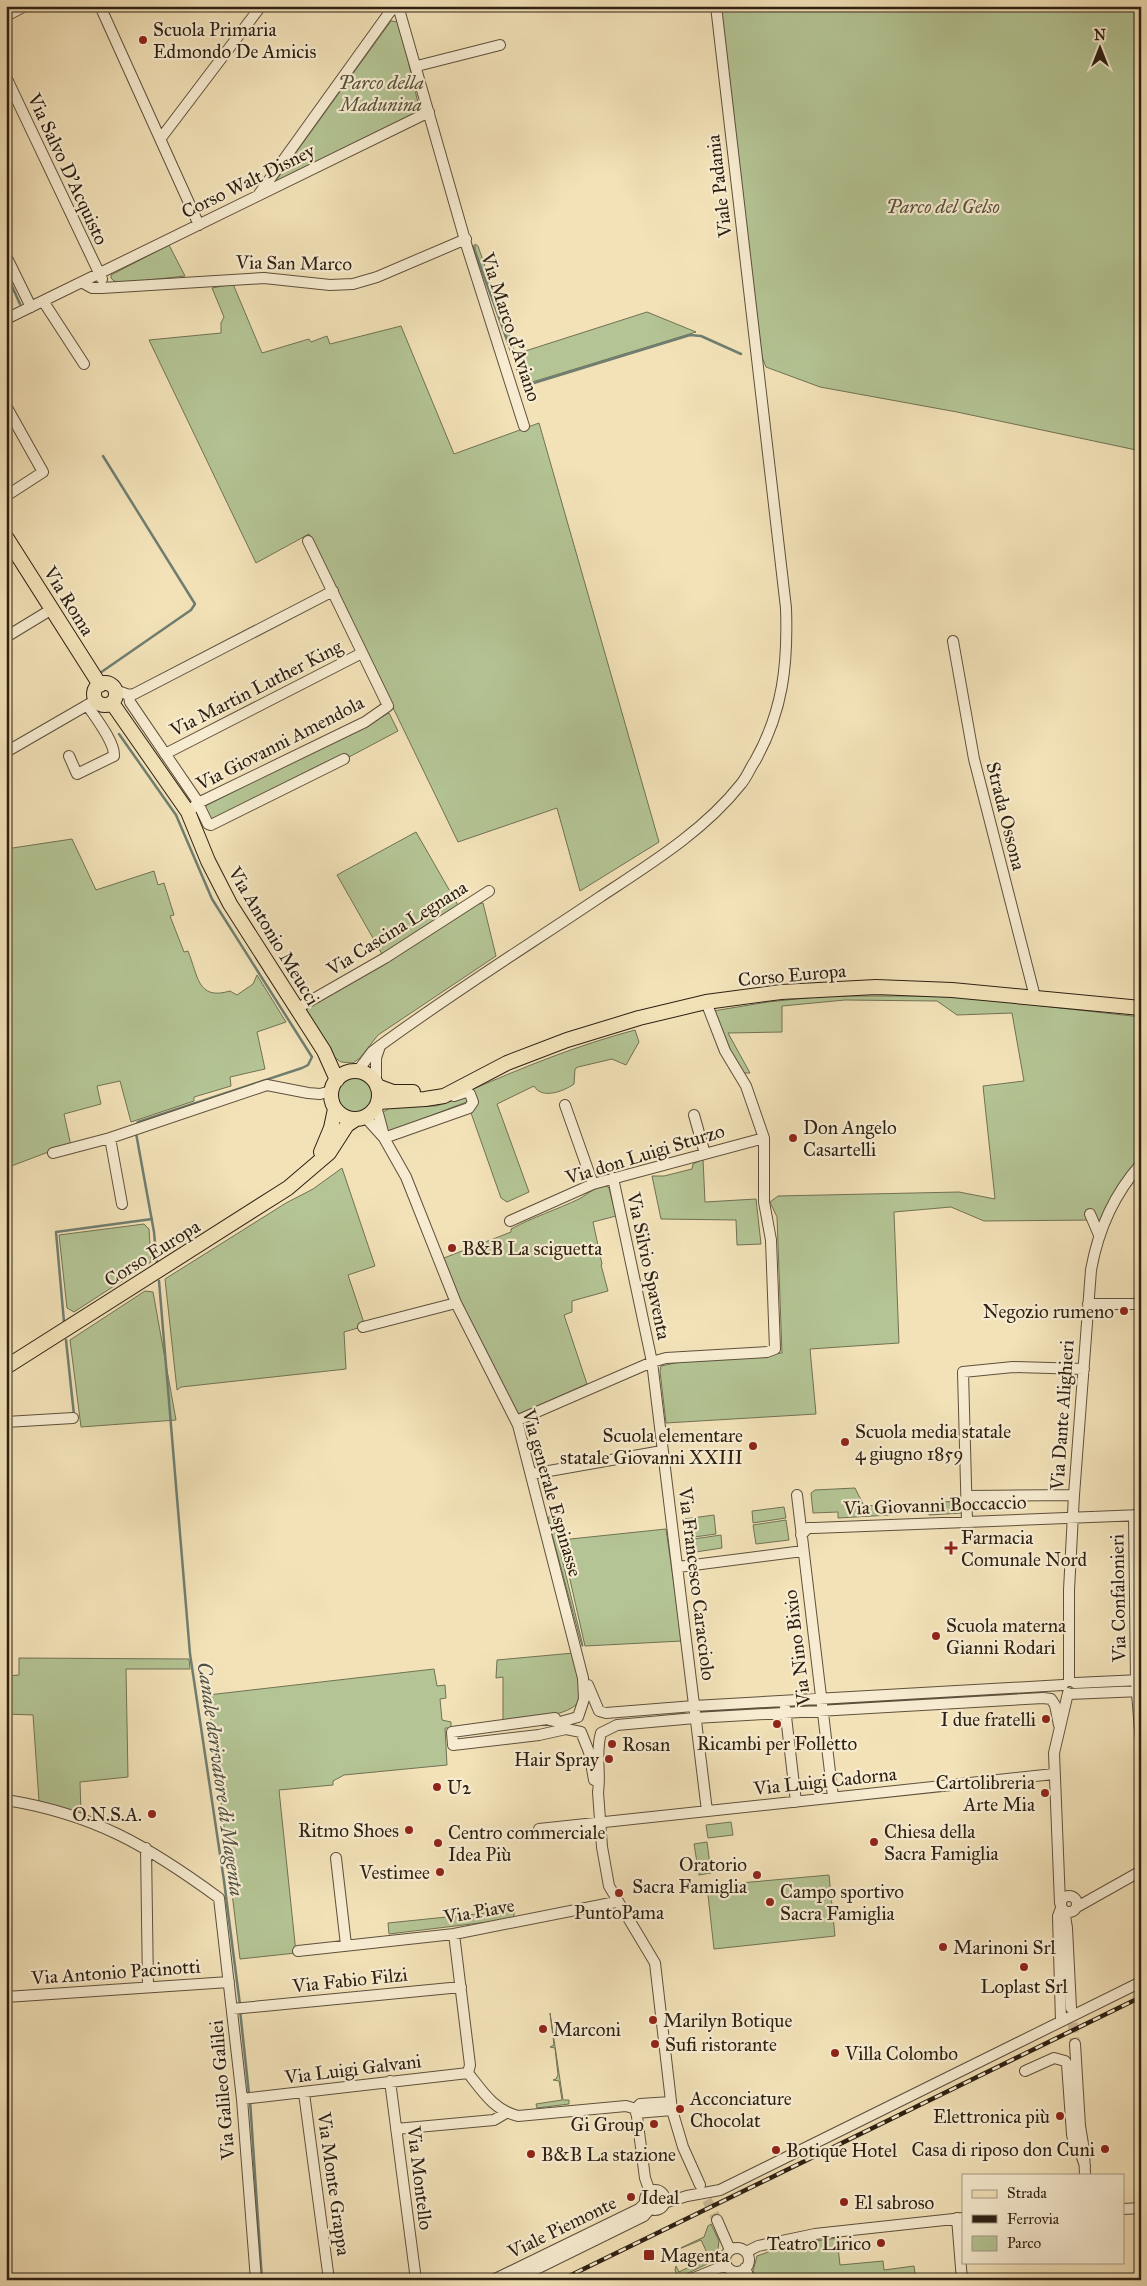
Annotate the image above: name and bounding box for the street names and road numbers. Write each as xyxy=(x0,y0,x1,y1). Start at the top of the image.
street label: Via Salvo D'Acquisto xyxy=(21,89,113,249)
street label: Viale Padania xyxy=(701,132,737,240)
street label: Corso Walt Disney xyxy=(178,138,319,223)
street label: Via Marco d'Aviano xyxy=(476,249,546,405)
street label: Via San Marco xyxy=(235,250,353,276)
street label: Via Roma xyxy=(38,561,100,641)
street label: Via Martin Luther King xyxy=(165,635,346,743)
street label: Via Giovanni Amendola xyxy=(191,690,369,796)
street label: Strada Ossona xyxy=(981,759,1031,873)
street label: Via Antonio Meucci xyxy=(223,862,325,1010)
street label: Via Cascina Legnana xyxy=(322,875,473,982)
street label: Corso Europa xyxy=(737,959,848,991)
street label: Via don Luigi Sturzo xyxy=(562,1119,728,1190)
street label: Via Silvio Spaventa xyxy=(622,1189,676,1343)
street label: Corso Europa xyxy=(100,1214,205,1292)
street label: Via Dante Alighieri xyxy=(1045,1339,1080,1492)
street label: Via generale Espinasse xyxy=(516,1406,587,1580)
street label: Via Francesco Caracciolo xyxy=(674,1485,720,1682)
street label: Via Giovanni Boccaccio xyxy=(842,1490,1027,1520)
street label: Via Confalonieri xyxy=(1105,1534,1131,1663)
street label: Via Nino Bixio xyxy=(778,1588,816,1708)
street label: Via Luigi Cadorna xyxy=(751,1762,899,1801)
street label: Via Piave xyxy=(441,1893,516,1929)
street label: Via Antonio Pacinotti xyxy=(30,1955,201,1989)
street label: Via Fabio Filzi xyxy=(290,1963,409,1998)
street label: Via Galileo Galilei xyxy=(204,2019,240,2162)
street label: Via Luigi Galvani xyxy=(282,2049,423,2090)
street label: Via Monte Grappa xyxy=(312,2110,356,2258)
street label: Via Montello xyxy=(402,2124,438,2231)
street label: Viale Piemonte xyxy=(503,2191,620,2264)

